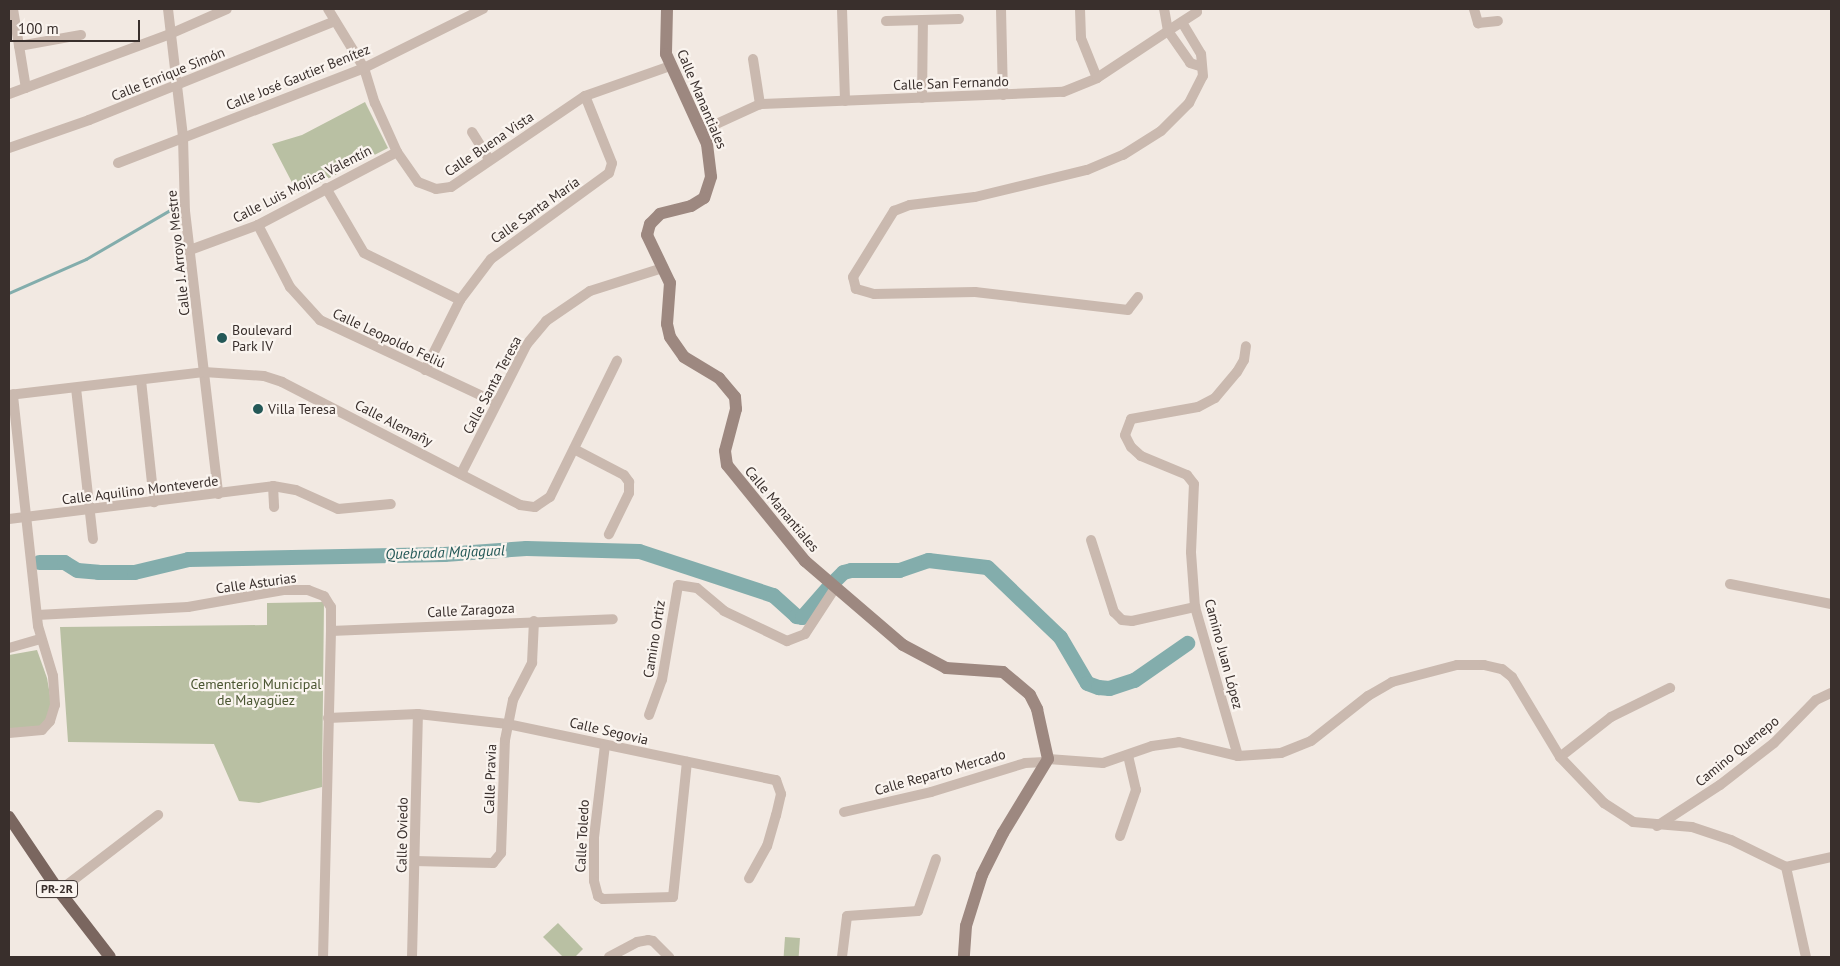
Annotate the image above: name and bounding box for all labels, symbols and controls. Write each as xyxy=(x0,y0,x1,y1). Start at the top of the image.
scale bar xyxy=(12,10,142,42)
text: 100 m xyxy=(18,19,59,38)
street label: Calle José Gautier Benítez xyxy=(224,40,372,114)
street label: Calle Enrique Simón xyxy=(109,44,227,104)
street label: Calle Manantiales xyxy=(673,47,731,151)
street label: Calle San Fernando xyxy=(893,73,1009,93)
street label: Calle Buena Vista xyxy=(441,108,537,180)
street label: Calle Luis Mojica Valentín xyxy=(230,142,374,226)
street label: Calle Santa María xyxy=(487,173,583,247)
street label: Calle J. Arroyo Mestre xyxy=(163,189,193,317)
street label: Calle Leopoldo Feliú xyxy=(330,305,448,371)
place label: Boulevard Park IV xyxy=(232,322,292,354)
marker: Boulevard Park IV xyxy=(216,332,228,344)
street label: Calle Santa Teresa xyxy=(459,333,525,437)
street label: Calle Alemañy xyxy=(352,396,436,450)
place label: Villa Teresa xyxy=(268,401,336,417)
marker: Villa Teresa xyxy=(252,403,264,415)
street label: Calle Manantiales xyxy=(741,463,823,555)
street label: Calle Aquilino Monteverde xyxy=(61,472,219,508)
water label: Quebrada Majagual xyxy=(385,541,505,563)
street label: Calle Asturias xyxy=(215,569,297,597)
street label: Camino Juan López xyxy=(1201,597,1247,711)
street label: Calle Zaragoza xyxy=(427,599,515,621)
street label: Camino Ortiz xyxy=(640,599,668,679)
park label: Cementerio Municipal de Mayagüez xyxy=(191,676,321,709)
street label: Camino Quenepo xyxy=(1692,712,1782,790)
street label: Calle Segovia xyxy=(568,714,650,748)
street label: Calle Pravia xyxy=(480,744,500,814)
street label: Calle Reparto Mercado xyxy=(873,745,1007,799)
street label: Calle Oviedo xyxy=(393,797,411,873)
street label: Calle Toledo xyxy=(572,799,592,873)
road number: PR-2R xyxy=(36,880,78,899)

